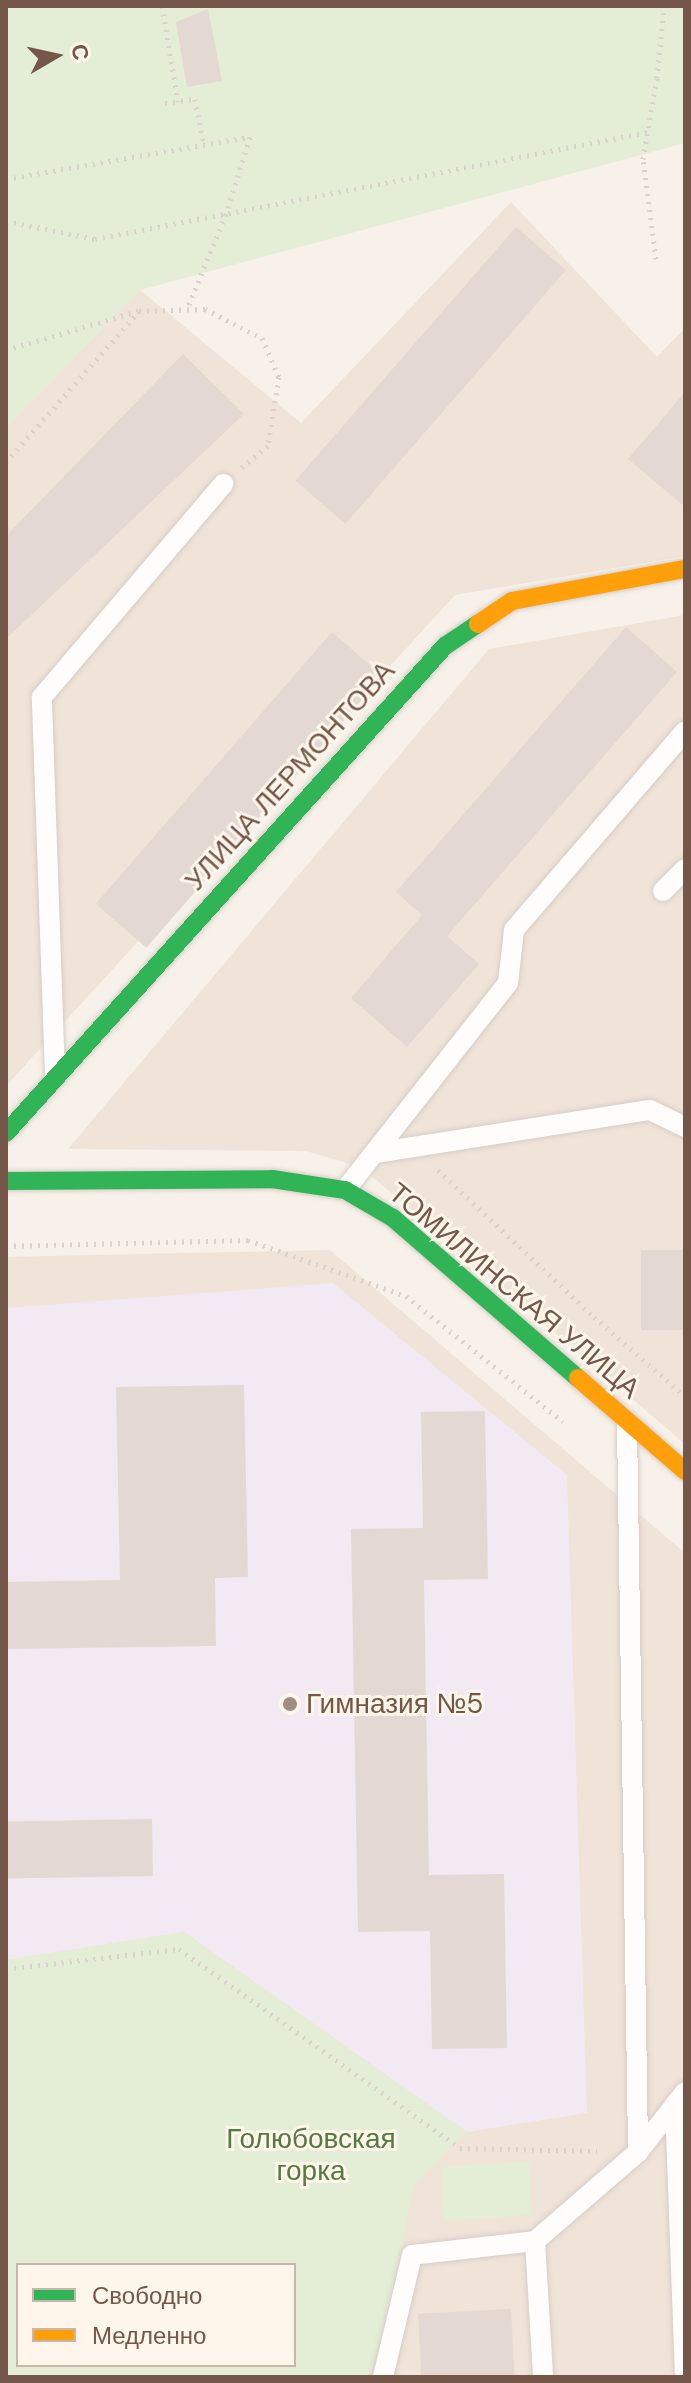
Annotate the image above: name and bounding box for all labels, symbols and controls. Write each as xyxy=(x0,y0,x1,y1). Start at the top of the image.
north arrow xyxy=(16,16,96,96)
text: С xyxy=(65,42,96,62)
street label: УЛИЦА ЛЕРМОНТОВА xyxy=(178,654,402,898)
street label: ТОМИЛИНСКАЯ УЛИЦА xyxy=(382,1176,646,1406)
place label: Гимназия №5 xyxy=(306,1687,483,1721)
marker: Гимназия №5 xyxy=(281,1695,299,1713)
park label: Голюбовская горка xyxy=(226,2122,396,2188)
legend xyxy=(16,2263,296,2367)
text: Свободно xyxy=(92,2280,202,2311)
text: Медленно xyxy=(92,2320,206,2351)

